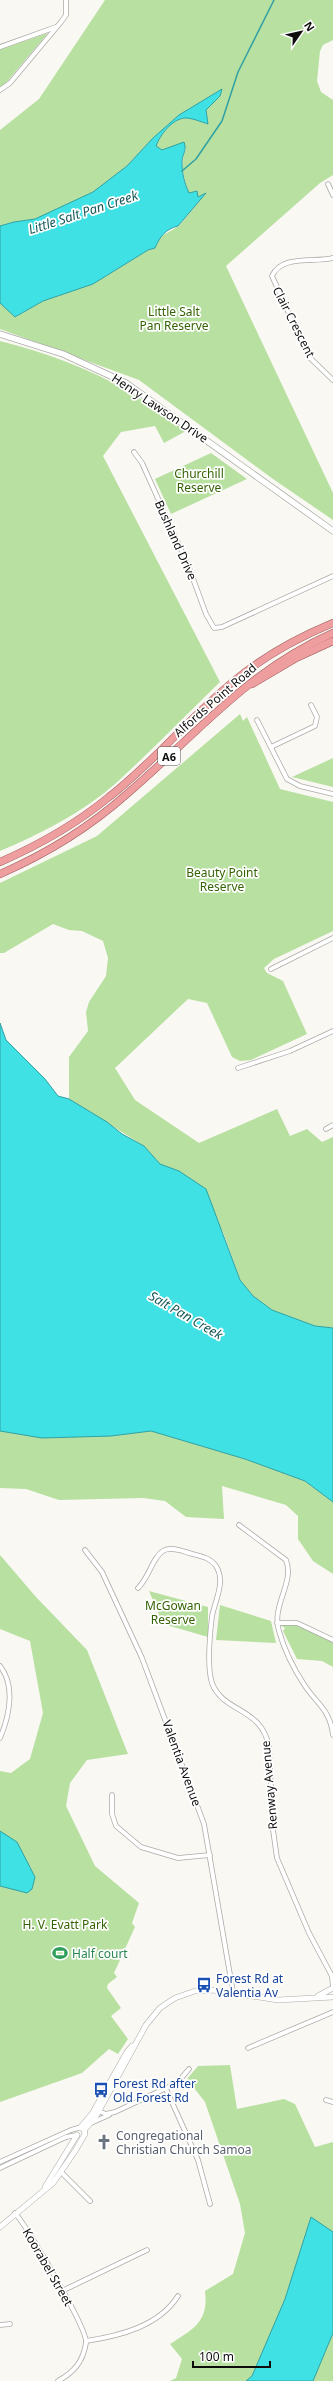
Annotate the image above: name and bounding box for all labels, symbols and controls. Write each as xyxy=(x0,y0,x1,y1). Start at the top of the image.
north arrow xyxy=(281,12,321,52)
text: N xyxy=(301,18,318,34)
water label: Little Salt Pan Creek xyxy=(26,186,141,238)
street label: Clair Crescent xyxy=(269,284,320,361)
park label: Little Salt Pan Reserve xyxy=(139,303,209,334)
street label: Henry Lawson Drive xyxy=(108,369,212,447)
park label: Churchill Reserve xyxy=(174,465,224,496)
street label: Bushland Drive xyxy=(151,497,201,583)
street label: Alfords Point Road xyxy=(170,659,260,741)
road number: A6 xyxy=(158,747,180,765)
park label: Beauty Point Reserve xyxy=(186,864,258,895)
water label: Salt Pan Creek xyxy=(146,1287,227,1344)
park label: McGowan Reserve xyxy=(145,1597,201,1628)
street label: Valentia Avenue xyxy=(159,1718,206,1809)
street label: Renway Avenue xyxy=(257,1740,281,1830)
park label: H. V. Evatt Park xyxy=(23,1916,108,1933)
sports icon: Half court xyxy=(51,1944,69,1962)
place label: Half court xyxy=(72,1945,128,1962)
place label: Forest Rd at Valentia Av xyxy=(216,1970,284,2001)
bus stop icon: Forest Rd at Valentia Av xyxy=(195,1976,213,1994)
place label: Forest Rd after Old Forest Rd xyxy=(113,2075,196,2106)
bus stop icon: Forest Rd after Old Forest Rd xyxy=(92,2081,110,2099)
place label: Congregational Christian Church Samoa xyxy=(116,2127,251,2158)
church icon: Congregational Christian Church Samoa xyxy=(95,2133,113,2151)
street label: Koorabel Street xyxy=(19,2225,78,2310)
scale bar xyxy=(193,2343,270,2369)
text: 100 m xyxy=(199,2348,234,2365)

